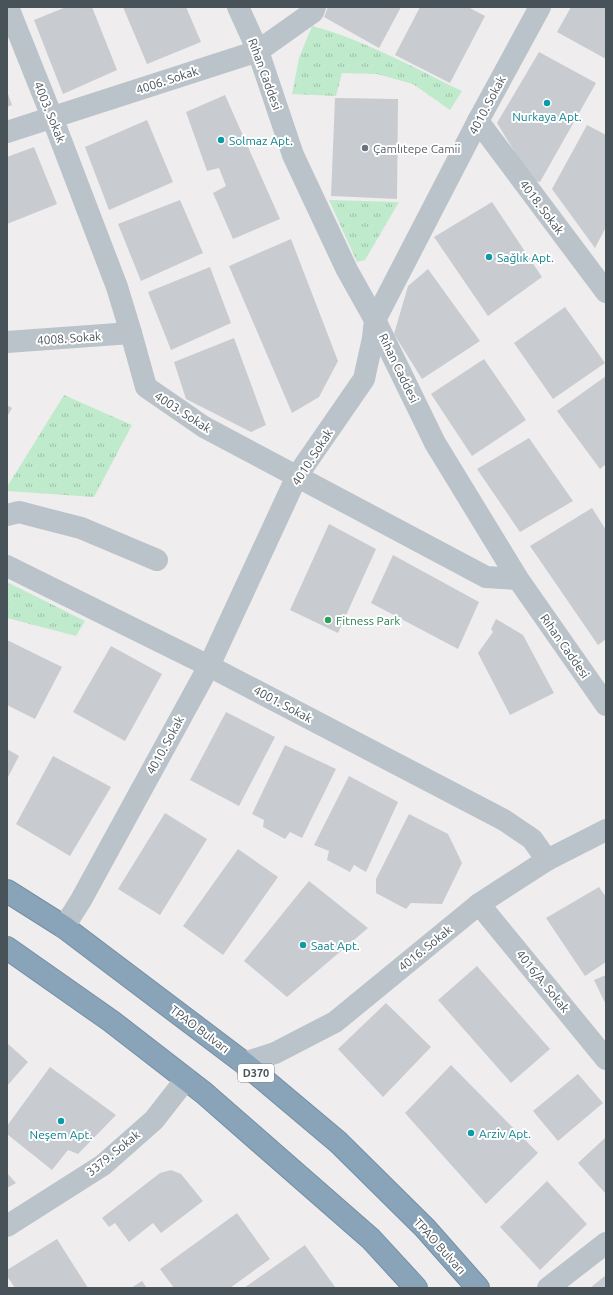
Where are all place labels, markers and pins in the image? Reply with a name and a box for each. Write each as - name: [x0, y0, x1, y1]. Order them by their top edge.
- marker: Nurkaya Apt.: [542, 98, 552, 108]
- place label: Nurkaya Apt.: [512, 110, 582, 123]
- place label: Solmaz Apt.: [229, 134, 293, 147]
- marker: Solmaz Apt.: [216, 135, 226, 145]
- place label: Çamlıtepe Camii: [373, 142, 460, 155]
- marker: Çamlıtepe Camii: [360, 143, 370, 153]
- place label: Sağlık Apt.: [497, 251, 554, 264]
- marker: Sağlık Apt.: [484, 252, 494, 262]
- place label: Fitness Park: [336, 614, 400, 627]
- marker: Fitness Park: [323, 615, 333, 625]
- place label: Saat Apt.: [311, 939, 360, 952]
- marker: Saat Apt.: [298, 940, 308, 950]
- marker: Neşem Apt.: [56, 1116, 66, 1126]
- place label: Arziv Apt.: [479, 1127, 531, 1140]
- place label: Neşem Apt.: [30, 1128, 92, 1141]
- marker: Arziv Apt.: [466, 1128, 476, 1138]

